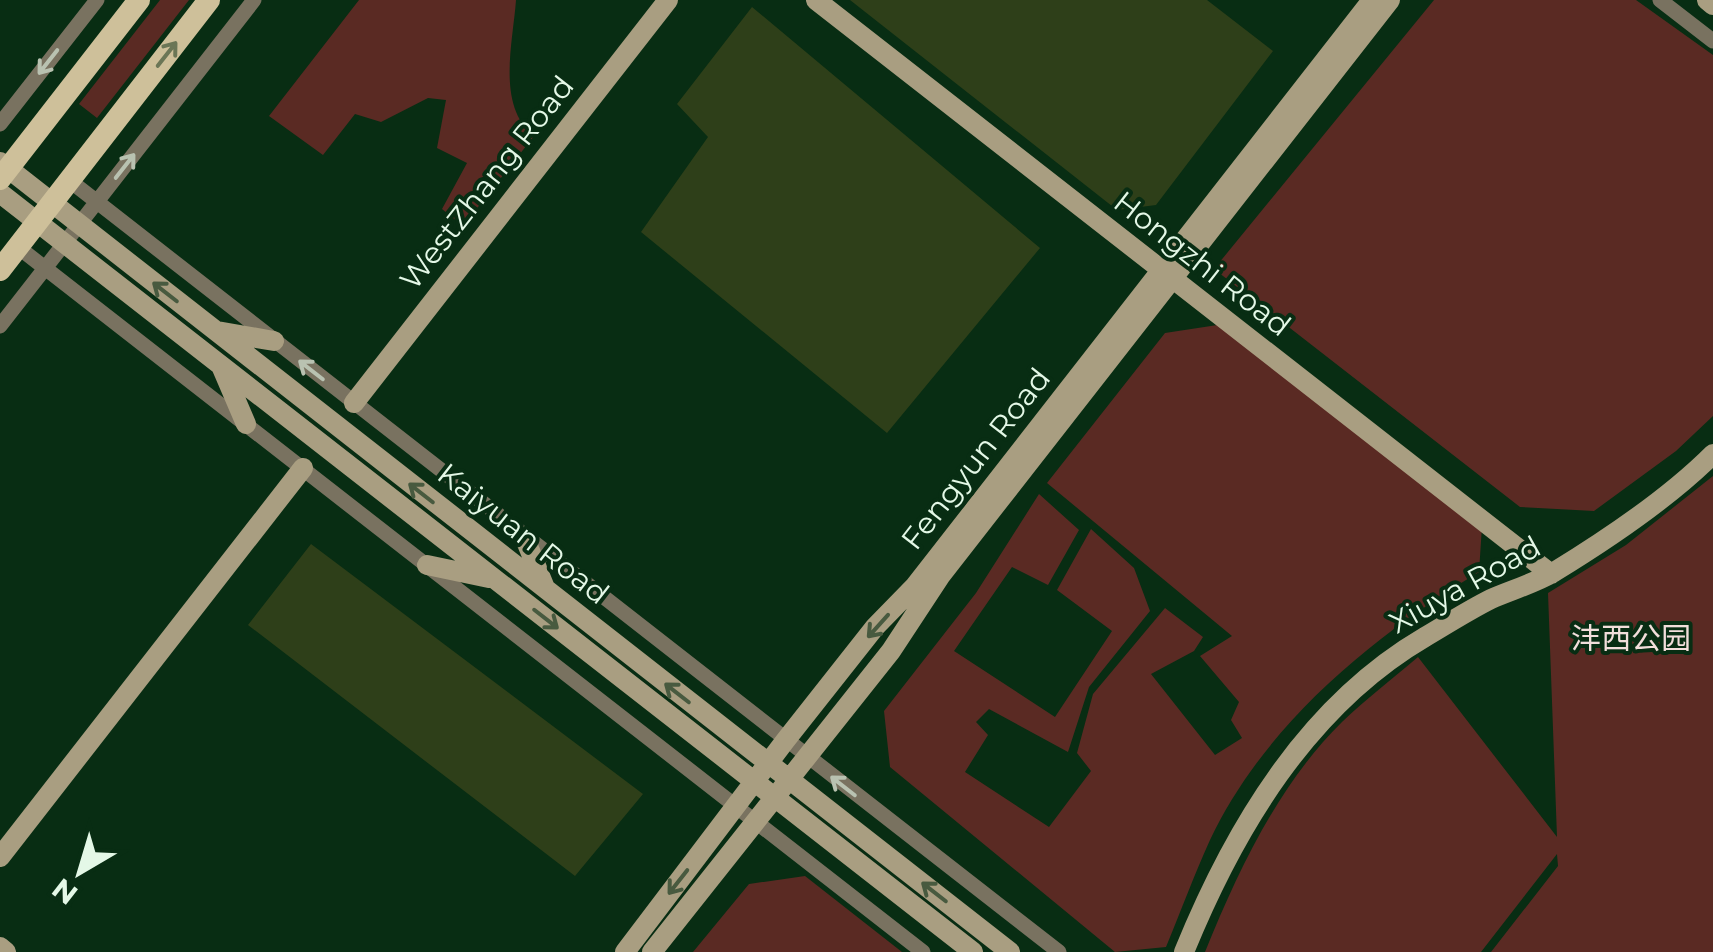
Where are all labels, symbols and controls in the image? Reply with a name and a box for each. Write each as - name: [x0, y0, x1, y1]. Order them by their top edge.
- one-way arrow: [156, 42, 178, 68]
- one-way arrow: [38, 48, 59, 75]
- street label: WestZhang Road: [392, 68, 582, 297]
- one-way arrow: [114, 153, 135, 180]
- street label: Hongzhi Road: [1107, 183, 1298, 344]
- one-way arrow: [152, 282, 179, 303]
- one-way arrow: [299, 359, 325, 381]
- street label: Fengyun Road: [893, 361, 1058, 557]
- street label: Kaiyuan Road: [430, 455, 616, 612]
- one-way arrow: [408, 482, 435, 503]
- street label: Xiuya Road: [1383, 528, 1547, 641]
- one-way arrow: [532, 608, 559, 629]
- one-way arrow: [866, 613, 889, 638]
- park label: 沣西公园: [1571, 620, 1691, 657]
- one-way arrow: [664, 682, 690, 704]
- one-way arrow: [830, 775, 857, 796]
- north arrow: [30, 822, 130, 922]
- one-way arrow: [667, 868, 689, 894]
- text: N: [45, 871, 84, 912]
- one-way arrow: [921, 881, 947, 903]

